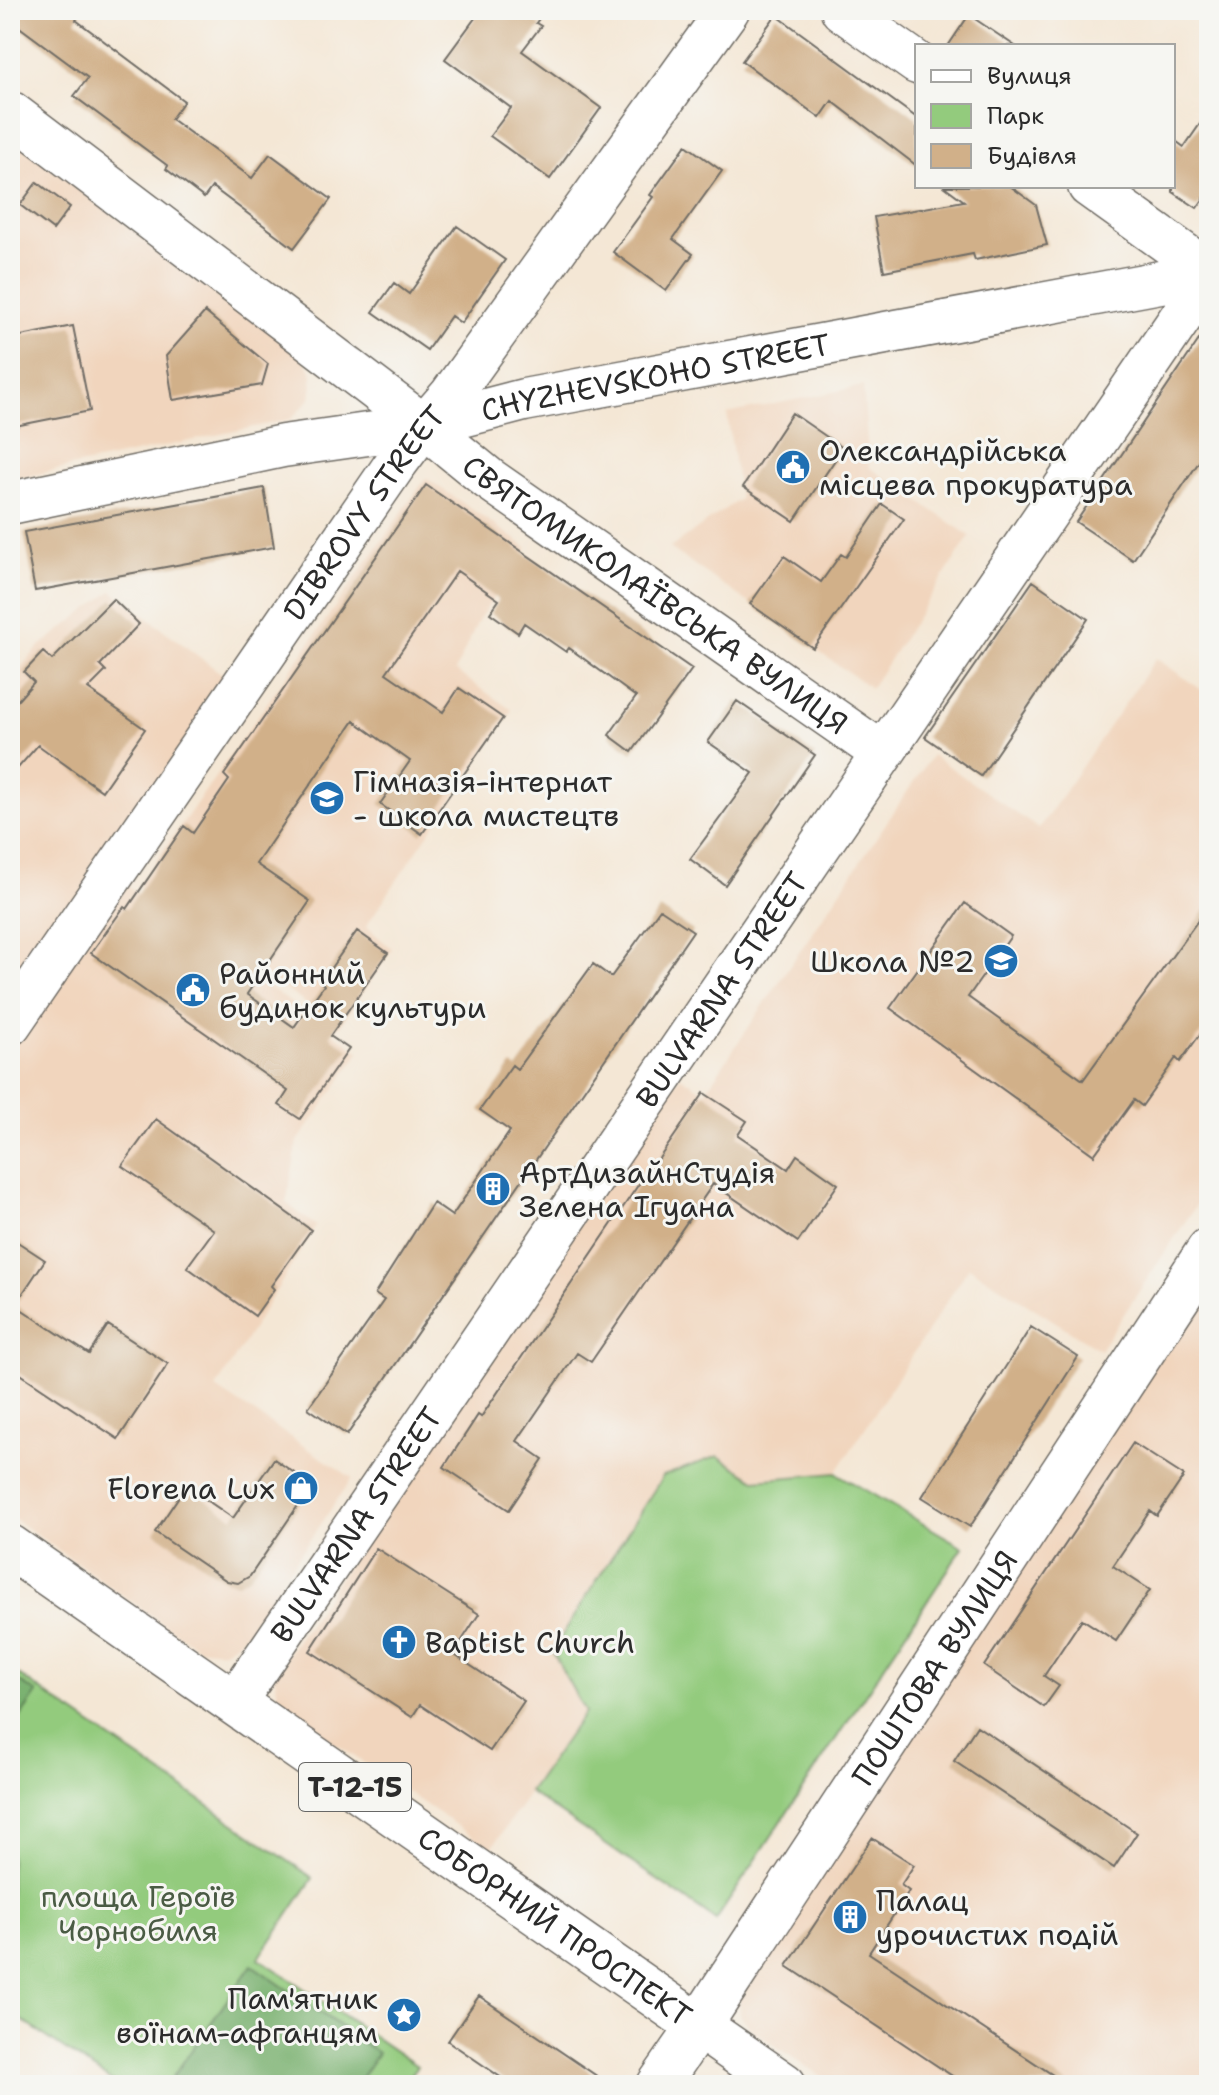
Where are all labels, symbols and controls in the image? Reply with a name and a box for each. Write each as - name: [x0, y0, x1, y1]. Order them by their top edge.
- legend: [915, 44, 1175, 188]
- text: Вулиця: [987, 60, 1072, 92]
- text: Парк: [987, 100, 1044, 132]
- text: Будівля: [987, 140, 1077, 172]
- street label: CHYZHEVSKOHO STREET: [476, 323, 833, 431]
- street label: DIBROVY STREET: [273, 396, 454, 628]
- place label: Олександрійська місцева прокуратура: [819, 430, 1133, 505]
- street label: СВЯТОМИКОЛАЇВСЬКА ВУЛИЦЯ: [454, 445, 856, 744]
- public building icon: Олександрійська місцева прокуратура: [774, 448, 812, 486]
- place label: Гімназія-інтернат - школа мистецтв: [353, 761, 619, 836]
- school or university icon: Гімназія-інтернат - школа мистецтв: [308, 779, 346, 817]
- street label: BULVARNA STREET: [626, 863, 817, 1116]
- place label: Школа №2: [810, 941, 975, 982]
- school or university icon: Школа №2: [982, 942, 1020, 980]
- place label: Районний будинок культури: [219, 953, 486, 1028]
- public building icon: Районний будинок культури: [174, 971, 212, 1009]
- place label: АртДизайнСтудія Зелена Ігуана: [519, 1152, 775, 1227]
- building icon: АртДизайнСтудія Зелена Ігуана: [474, 1170, 512, 1208]
- street label: BULVARNA STREET: [261, 1398, 451, 1651]
- place label: Florena Lux: [108, 1468, 275, 1509]
- shop icon: Florena Lux: [282, 1469, 320, 1507]
- street label: ПОШТОВА ВУЛИЦЯ: [842, 1542, 1027, 1794]
- place label: Baptist Church: [425, 1622, 635, 1663]
- church icon: Baptist Church: [380, 1623, 418, 1661]
- road number: Т-12-15: [299, 1763, 411, 1811]
- street label: СОБОРНИЙ ПРОСПЕКТ: [410, 1817, 700, 2036]
- park label: площа Героїв Чорнобиля: [41, 1876, 235, 1951]
- place label: Палац урочистих подій: [876, 1880, 1119, 1955]
- building icon: Палац урочистих подій: [831, 1898, 869, 1936]
- place label: Пам'ятник воїнам-афганцям: [116, 1978, 378, 2053]
- place icon: Пам'ятник воїнам-афганцям: [385, 1996, 423, 2034]

